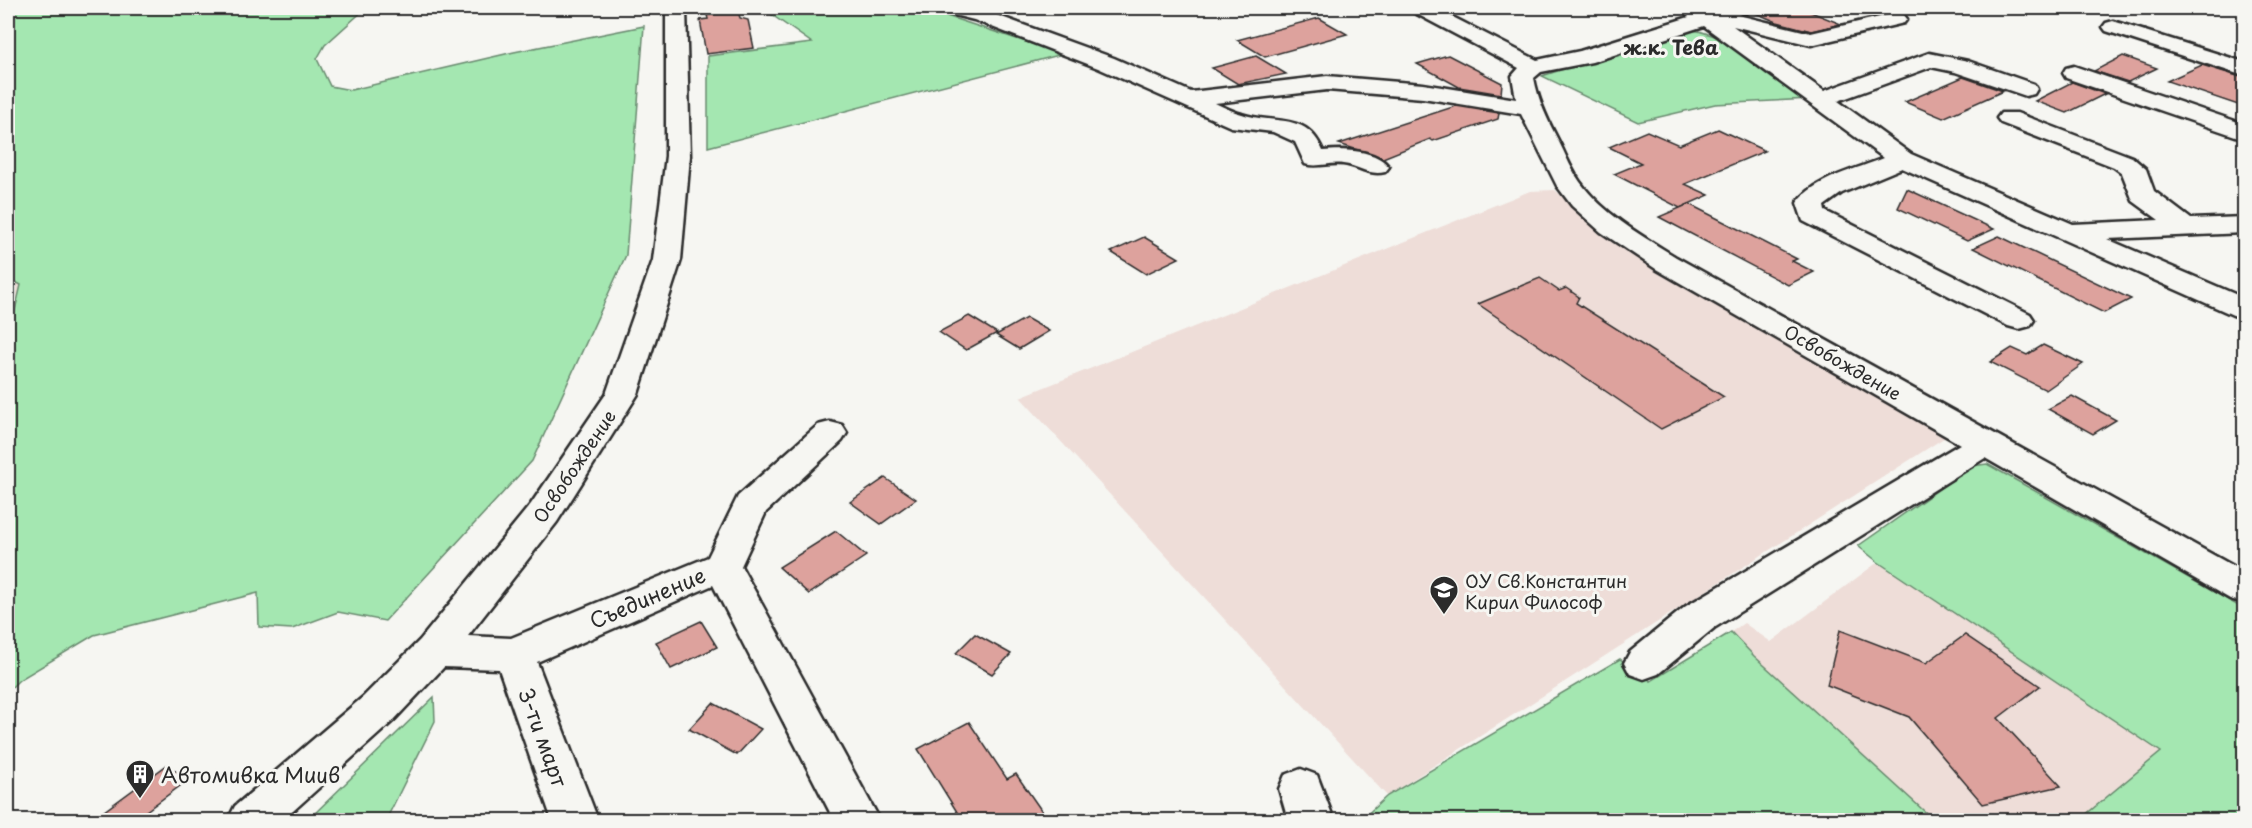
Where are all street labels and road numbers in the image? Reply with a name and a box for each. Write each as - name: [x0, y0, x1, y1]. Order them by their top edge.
- street label: Освобождение: [1779, 317, 1907, 407]
- street label: Освобождение: [526, 404, 622, 528]
- street label: Съединение: [584, 558, 710, 636]
- street label: 3-ти март: [511, 683, 577, 792]

